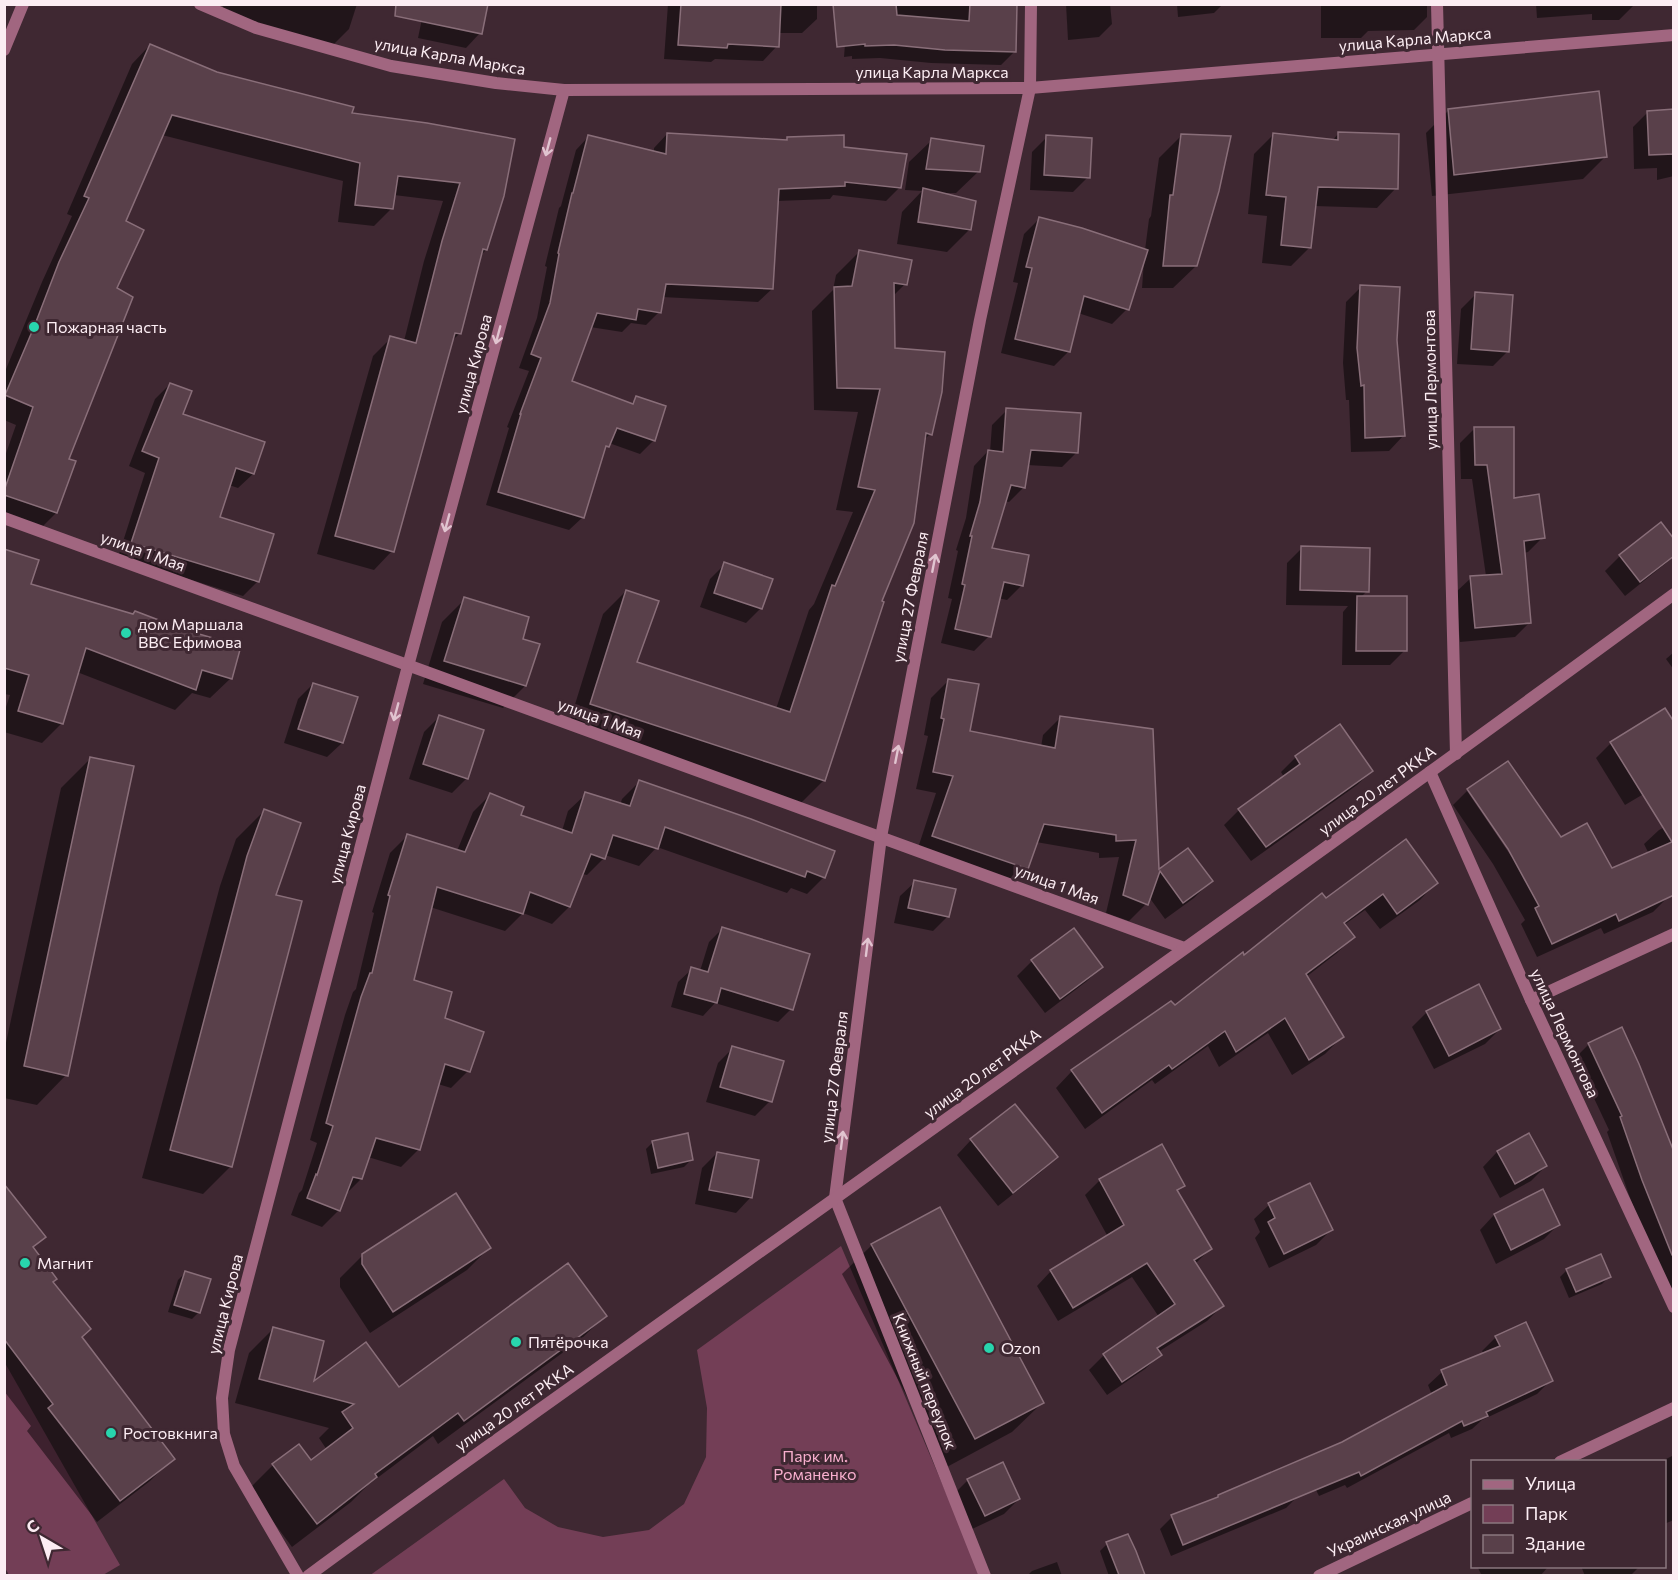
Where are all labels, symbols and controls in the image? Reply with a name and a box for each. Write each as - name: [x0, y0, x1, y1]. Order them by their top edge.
- street label: улица Карла Маркса: [1338, 22, 1492, 55]
- street label: улица Карла Маркса: [373, 33, 527, 78]
- street label: улица Карла Маркса: [855, 62, 1009, 81]
- one-way arrow: [542, 137, 554, 156]
- street label: улица Лермонтова: [1419, 310, 1440, 450]
- street label: улица Кирова: [450, 312, 495, 416]
- place label: Пожарная часть: [46, 317, 167, 336]
- marker: Пожарная часть: [27, 320, 41, 334]
- one-way arrow: [491, 325, 503, 344]
- one-way arrow: [440, 513, 452, 532]
- street label: улица 1 Мая: [98, 526, 188, 575]
- street label: улица 27 Февраля: [887, 530, 932, 664]
- one-way arrow: [929, 553, 940, 573]
- place label: дом Маршала ВВС Ефимова: [138, 614, 243, 651]
- marker: дом Маршала ВВС Ефимова: [119, 626, 133, 640]
- street label: улица 1 Мая: [555, 693, 645, 742]
- one-way arrow: [390, 702, 402, 721]
- street label: улица 20 лет РККА: [1314, 741, 1439, 838]
- one-way arrow: [892, 745, 903, 765]
- street label: улица Кирова: [324, 782, 369, 886]
- street label: улица 1 Мая: [1012, 859, 1102, 908]
- one-way arrow: [862, 937, 873, 957]
- street label: улица Лермонтова: [1527, 965, 1604, 1100]
- street label: улица 27 Февраля: [816, 1010, 851, 1144]
- street label: улица 20 лет РККА: [919, 1024, 1044, 1121]
- one-way arrow: [837, 1131, 848, 1151]
- street label: улица Кирова: [203, 1252, 246, 1356]
- place label: Магнит: [37, 1253, 94, 1272]
- marker: Магнит: [18, 1256, 32, 1270]
- street label: Книжный переулок: [890, 1310, 962, 1452]
- place label: Пятёрочка: [528, 1332, 608, 1351]
- marker: Пятёрочка: [509, 1335, 523, 1349]
- place label: Ozon: [1001, 1338, 1041, 1357]
- marker: Ozon: [982, 1341, 996, 1355]
- street label: улица 20 лет РККА: [451, 1359, 576, 1455]
- place label: Ростовкнига: [123, 1423, 218, 1442]
- marker: Ростовкнига: [104, 1426, 118, 1440]
- park label: Парк им. Романенко: [773, 1446, 857, 1483]
- legend: [1471, 1460, 1666, 1568]
- text: Улица: [1525, 1472, 1576, 1494]
- street label: Украинская улица: [1324, 1487, 1454, 1561]
- text: Парк: [1525, 1502, 1568, 1524]
- north arrow: [12, 1508, 72, 1568]
- text: С: [22, 1515, 43, 1537]
- text: Здание: [1525, 1532, 1585, 1554]

